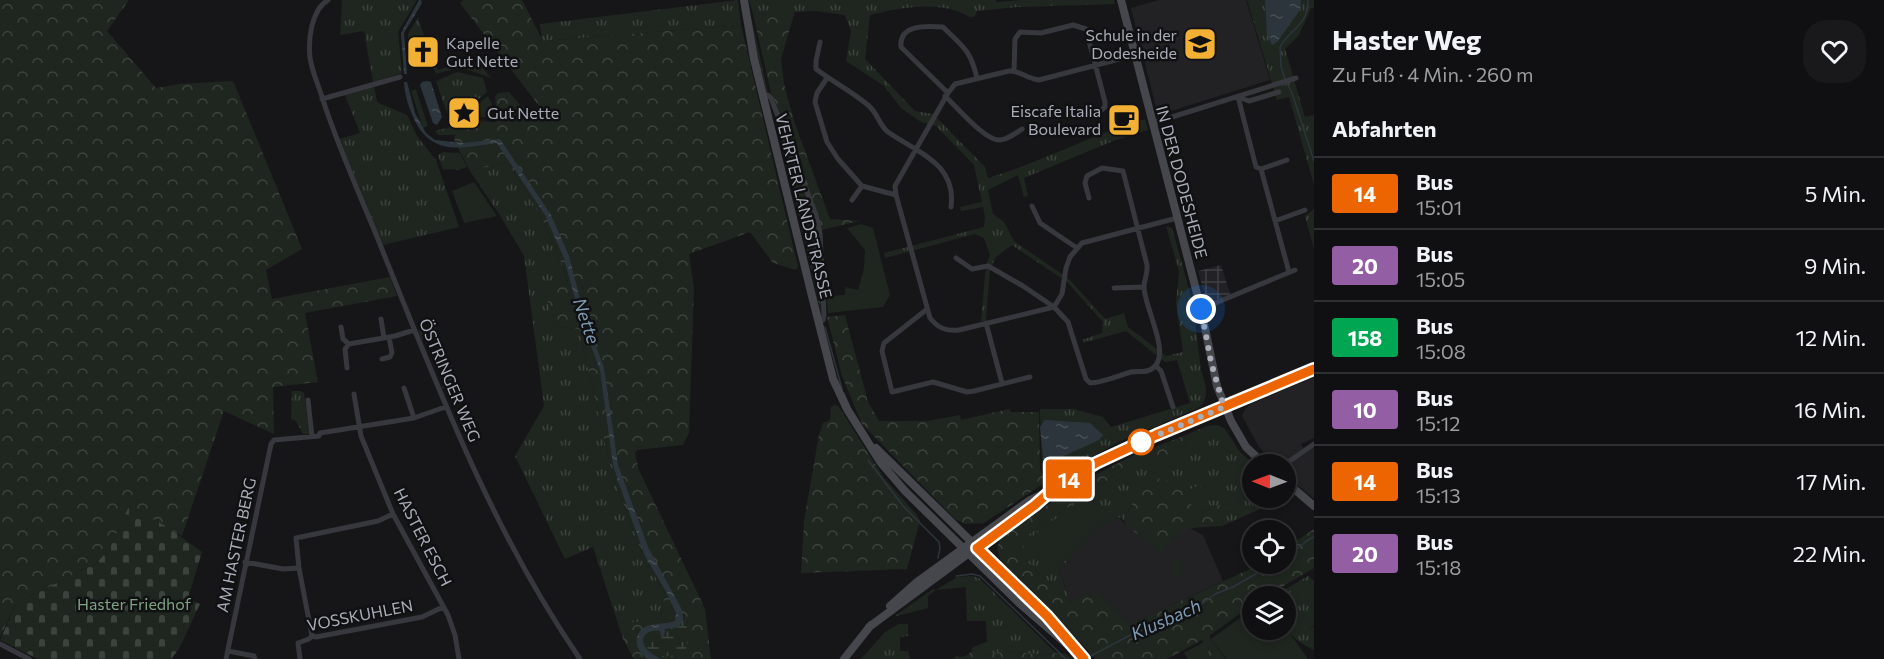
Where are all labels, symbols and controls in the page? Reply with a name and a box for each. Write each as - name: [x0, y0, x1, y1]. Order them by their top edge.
- button: heart: [1803, 20, 1866, 83]
- text: Haster Weg: [1332, 22, 1481, 56]
- place label: Schule in der Dodesheide: [1086, 25, 1178, 62]
- school or university icon: Schule in der Dodesheide: [1182, 26, 1218, 62]
- place label: Kapelle Gut Nette: [446, 33, 518, 70]
- church icon: Kapelle Gut Nette: [405, 34, 441, 70]
- text: Zu Fuß · 4 Min. · 260 m: [1332, 62, 1533, 86]
- place icon: Gut Nette: [446, 95, 482, 131]
- place label: Eiscafe Italia Boulevard: [1010, 101, 1101, 138]
- cafe icon: Eiscafe Italia Boulevard: [1106, 102, 1142, 138]
- place label: Gut Nette: [487, 103, 559, 122]
- street label: IN DER DODESHEIDE: [1153, 103, 1212, 260]
- street label: VEHRTER LANDSTRASSE: [772, 111, 837, 300]
- text: Abfahrten: [1332, 115, 1436, 142]
- text: Bus: [1416, 168, 1453, 195]
- text: 5 Min.: [1805, 180, 1866, 207]
- text: 14: [1354, 181, 1376, 206]
- text: 15:01: [1416, 195, 1462, 219]
- text: Bus: [1416, 240, 1453, 267]
- text: 9 Min.: [1804, 252, 1866, 279]
- text: 20: [1352, 253, 1378, 278]
- text: 15:05: [1416, 267, 1465, 291]
- your location: [1186, 294, 1216, 324]
- water label: Nette: [569, 295, 605, 347]
- text: Bus: [1416, 312, 1453, 339]
- street label: ÖSTRINGER WEG: [416, 315, 485, 444]
- text: 12 Min.: [1796, 324, 1866, 351]
- text: 158: [1348, 325, 1382, 350]
- text: 15:08: [1416, 339, 1466, 363]
- text: Bus: [1416, 384, 1453, 411]
- text: 16 Min.: [1795, 396, 1866, 423]
- text: 10: [1353, 397, 1377, 422]
- text: 15:12: [1416, 411, 1460, 435]
- unlabelled marker: [1128, 429, 1154, 455]
- north arrow: [1242, 454, 1296, 508]
- map controls: [1242, 454, 1296, 640]
- text: Bus: [1416, 456, 1453, 483]
- line badge: 14: [1042, 460, 1096, 498]
- text: 14: [1058, 467, 1080, 492]
- text: 17 Min.: [1796, 468, 1866, 495]
- text: 14: [1354, 469, 1376, 494]
- street label: AM HASTER BERG: [212, 476, 259, 614]
- text: 15:13: [1416, 483, 1461, 507]
- street label: HASTER ESCH: [391, 485, 456, 589]
- button: locate: [1242, 520, 1296, 574]
- text: Bus: [1416, 528, 1453, 555]
- text: 22 Min.: [1793, 540, 1866, 567]
- text: 20: [1352, 541, 1378, 566]
- text: 15:18: [1416, 555, 1461, 579]
- button: layers: [1242, 586, 1296, 640]
- park label: Haster Friedhof: [77, 594, 192, 613]
- water label: Klusbach: [1127, 594, 1204, 644]
- street label: VOSSKUHLEN: [305, 595, 415, 634]

